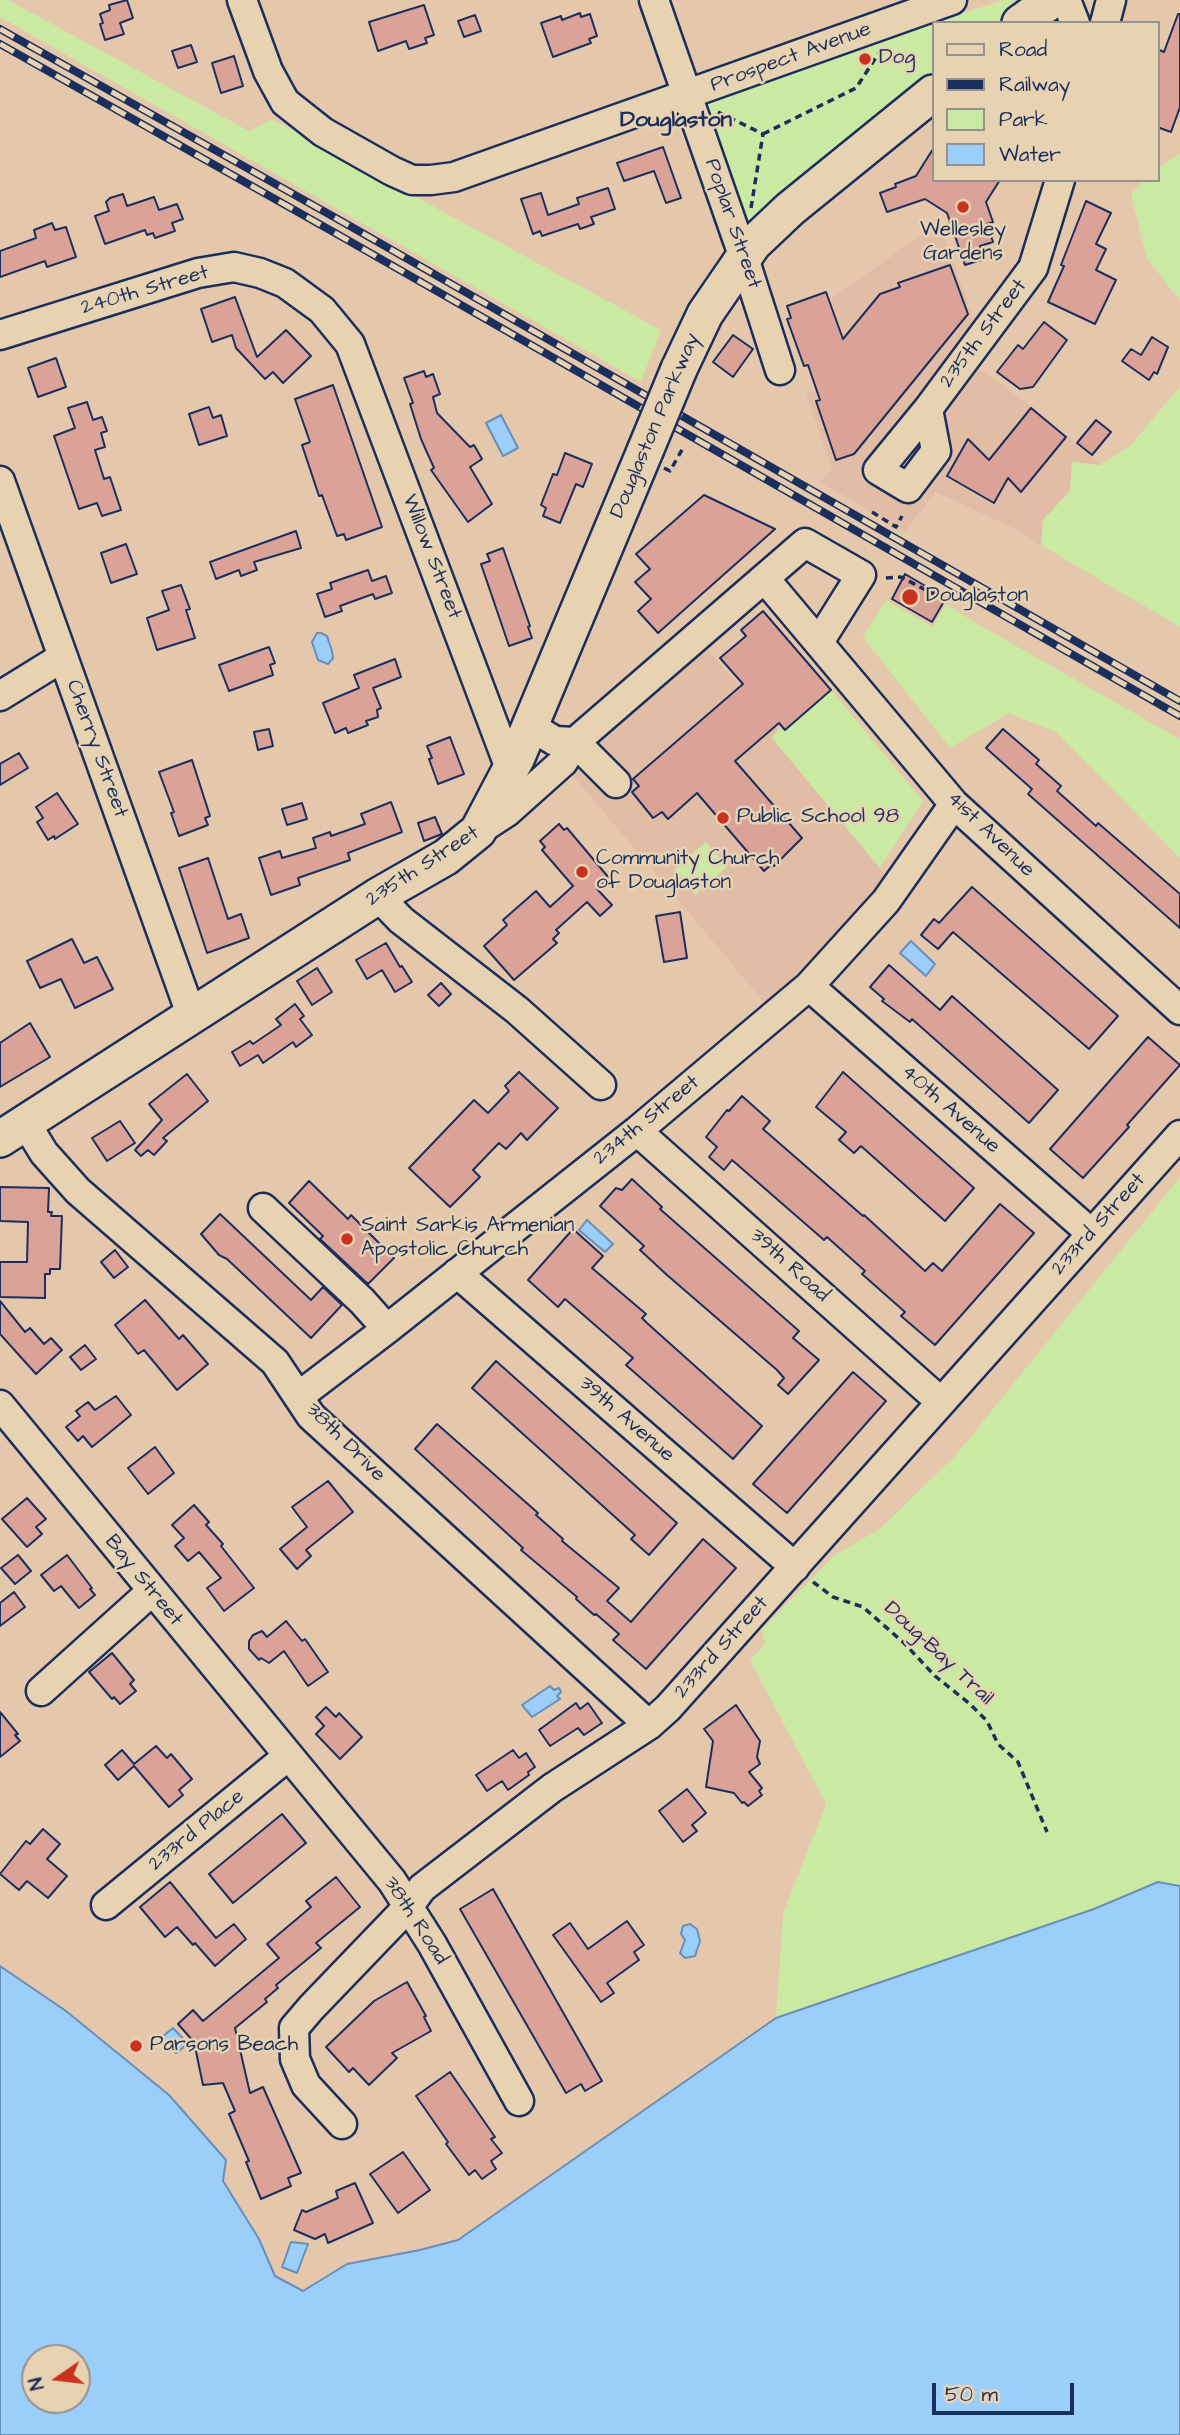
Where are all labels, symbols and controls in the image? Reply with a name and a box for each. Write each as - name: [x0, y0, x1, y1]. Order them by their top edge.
- street label: Prospect Avenue: [707, 17, 875, 99]
- legend: [932, 21, 1159, 182]
- text: Road: [999, 35, 1047, 64]
- place label: Dog: [879, 46, 915, 72]
- marker: Dog: [857, 51, 873, 67]
- text: Railway: [999, 70, 1070, 99]
- text: Park: [999, 105, 1048, 134]
- district label: Douglaston: [620, 107, 732, 135]
- text: Water: [999, 140, 1061, 169]
- street label: Poplar Street: [698, 156, 766, 292]
- marker: Wellesley Gardens: [955, 199, 971, 215]
- place label: Wellesley Gardens: [920, 218, 1006, 268]
- street label: 240th Street: [78, 261, 212, 321]
- street label: 235th Street: [935, 275, 1033, 393]
- street label: Douglaston Parkway: [606, 330, 706, 522]
- street label: Willow Street: [396, 491, 466, 623]
- place label: Douglaston: [926, 584, 1028, 610]
- marker: Douglaston: [900, 587, 920, 607]
- street label: Cherry Street: [59, 677, 133, 821]
- street label: 41st Avenue: [941, 787, 1039, 883]
- place label: Public School 98: [737, 805, 899, 831]
- marker: Public School 98: [715, 810, 731, 826]
- street label: 235th Street: [362, 821, 484, 913]
- place label: Community Church of Douglaston: [596, 847, 779, 897]
- marker: Community Church of Douglaston: [574, 864, 590, 880]
- street label: 40th Avenue: [895, 1060, 1005, 1160]
- street label: 234th Street: [589, 1071, 705, 1171]
- street label: 233rd Street: [1046, 1169, 1152, 1281]
- place label: Saint Sarkis Armenian Apostolic Church: [361, 1214, 574, 1264]
- street label: 39th Road: [744, 1224, 834, 1308]
- marker: Saint Sarkis Armenian Apostolic Church: [339, 1231, 355, 1247]
- street label: 39th Avenue: [573, 1372, 679, 1468]
- street label: 38th Drive: [300, 1398, 390, 1488]
- street label: Bay Street: [98, 1530, 188, 1632]
- street label: 233rd Street: [669, 1592, 775, 1704]
- street label: Doug-Bay Trail: [878, 1597, 998, 1711]
- street label: 233rd Place: [144, 1785, 250, 1877]
- street label: 38th Road: [377, 1872, 453, 1970]
- place label: Parsons Beach: [150, 2033, 298, 2059]
- marker: Parsons Beach: [128, 2038, 144, 2054]
- north arrow: [21, 2344, 91, 2414]
- scale bar: [935, 2368, 1077, 2412]
- text: N: [23, 2375, 52, 2393]
- text: 50 m: [945, 2380, 998, 2409]

